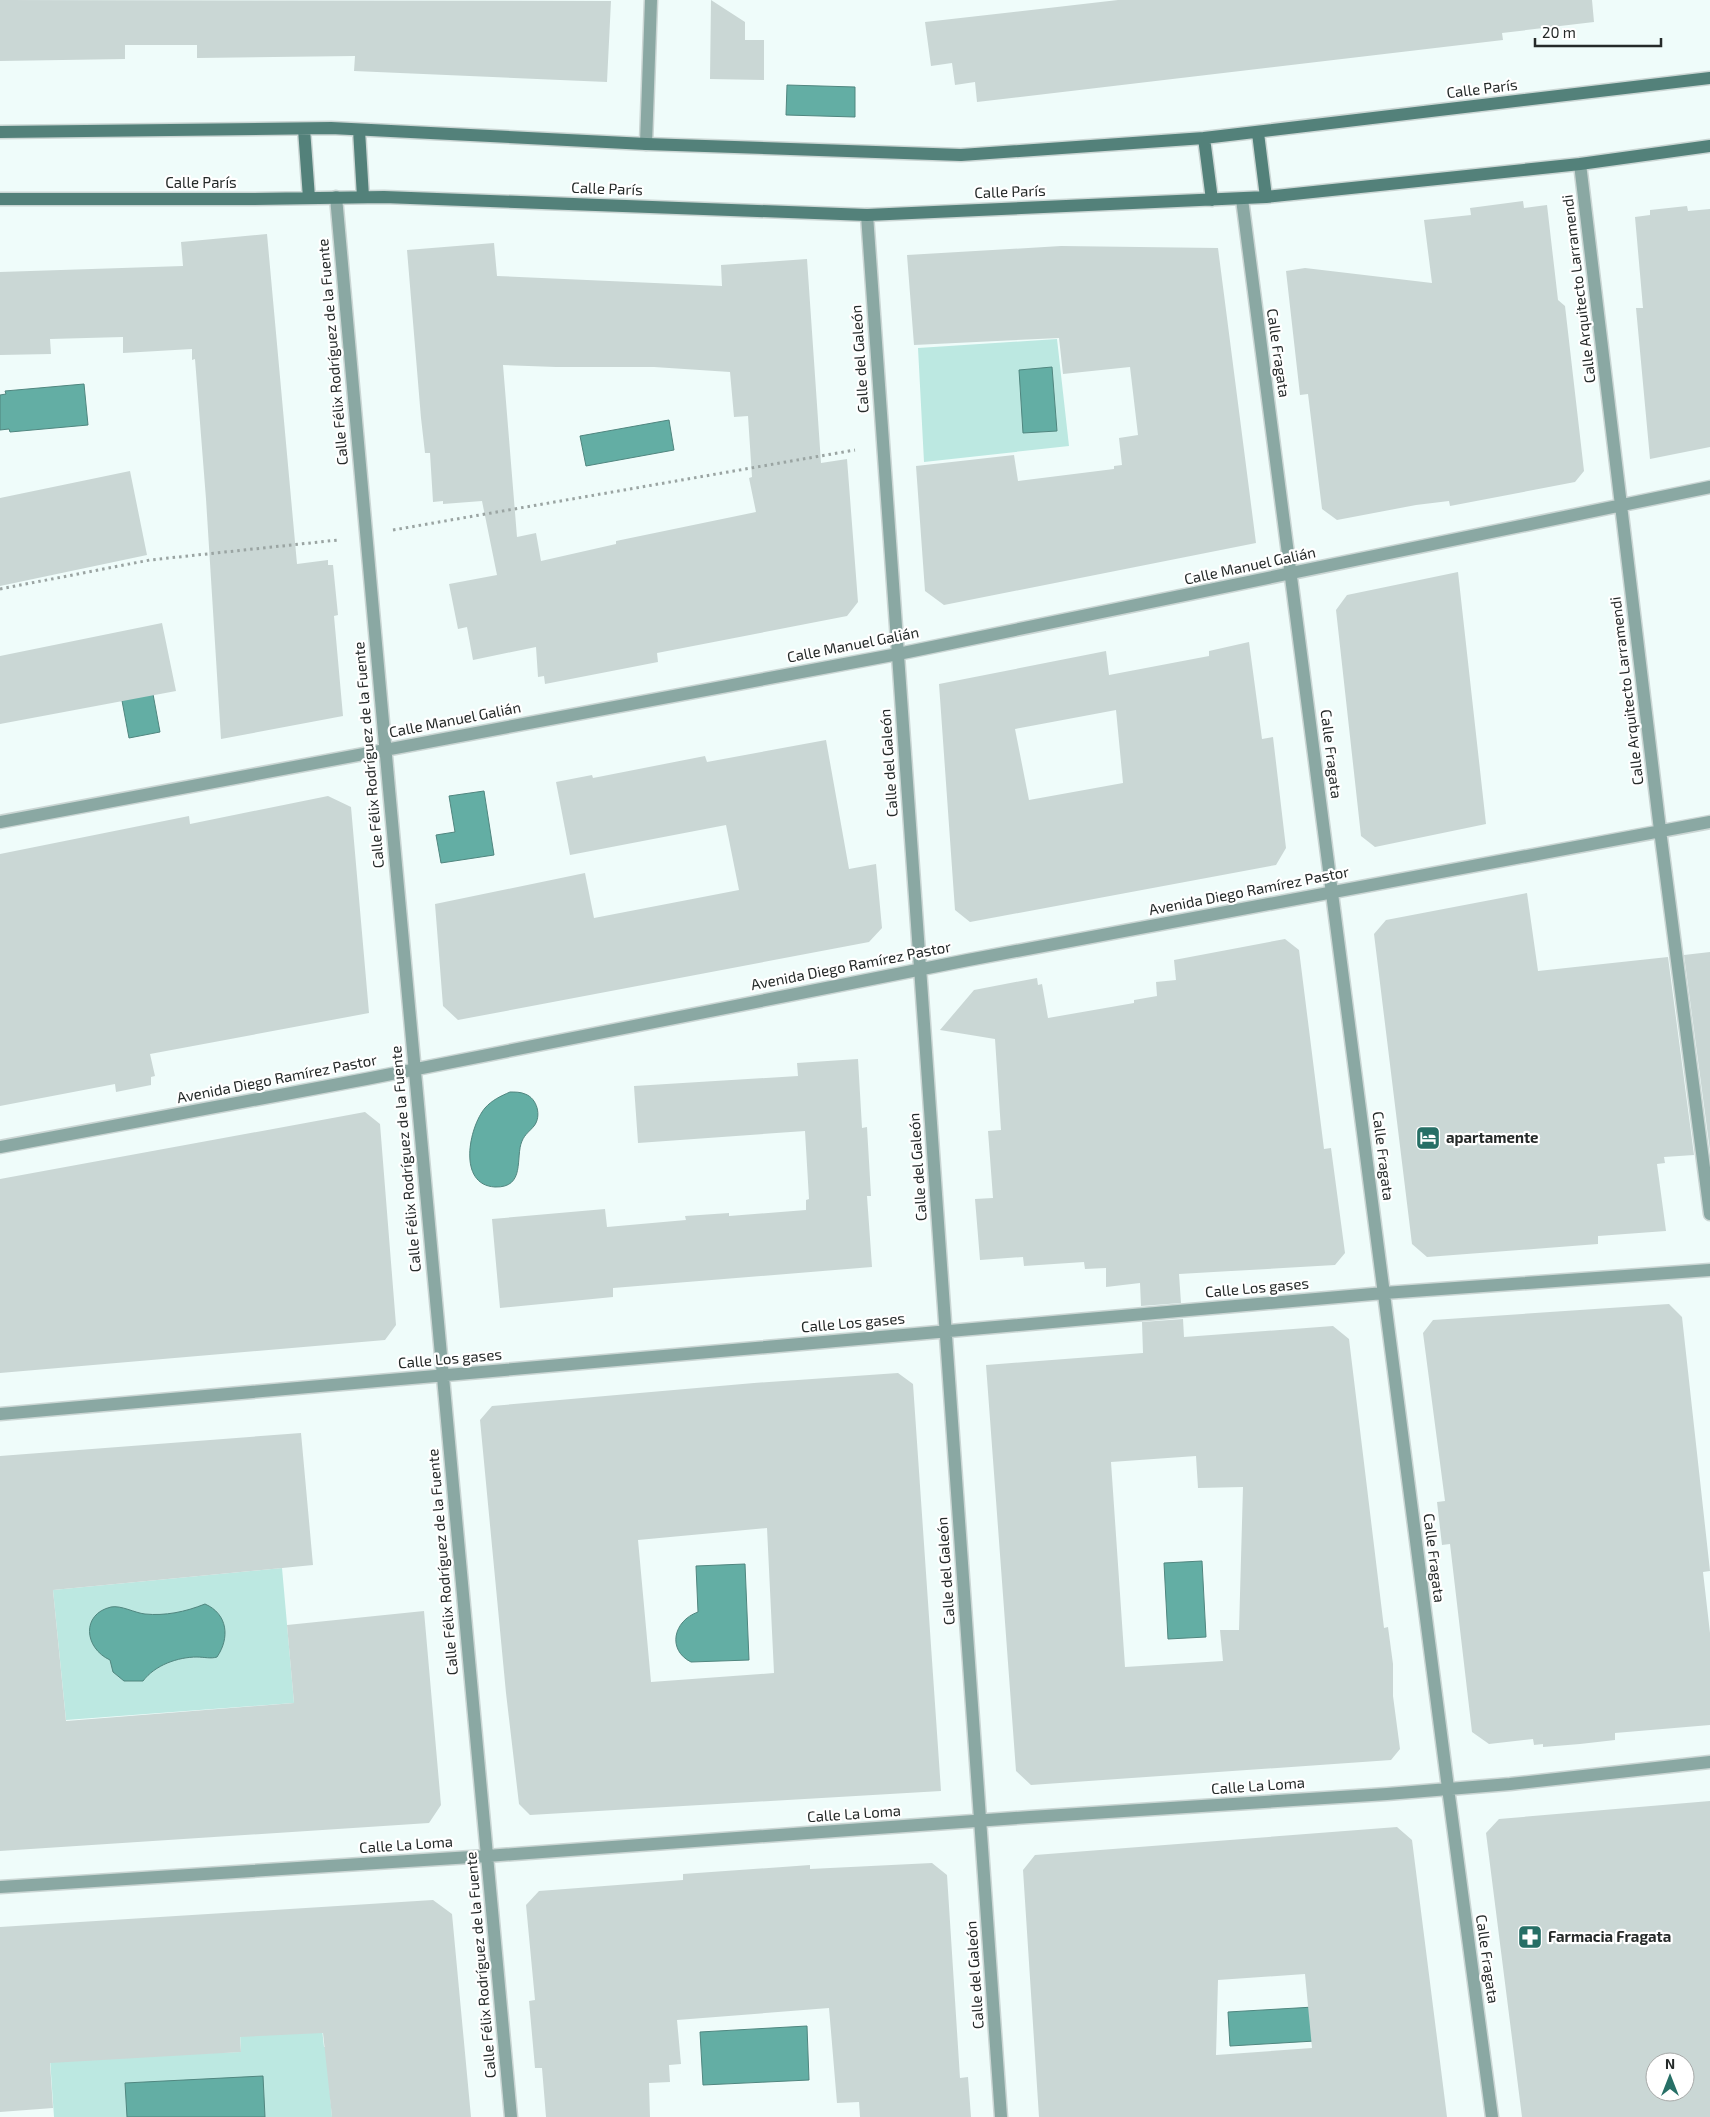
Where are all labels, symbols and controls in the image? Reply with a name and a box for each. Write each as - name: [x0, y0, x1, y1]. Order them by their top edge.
- scale bar: [1535, 15, 1661, 47]
- text: 20 m: [1542, 23, 1576, 41]
- street label: Calle París: [1445, 75, 1518, 101]
- street label: Calle París: [165, 173, 237, 191]
- street label: Calle París: [571, 178, 643, 198]
- street label: Calle París: [974, 181, 1046, 201]
- street label: Calle Arquitecto Larramendi: [1558, 194, 1599, 384]
- street label: Calle Félix Rodríguez de la Fuente: [313, 238, 351, 466]
- street label: Calle del Galeón: [846, 304, 872, 414]
- street label: Calle Fragata: [1264, 307, 1294, 399]
- street label: Calle Manuel Galián: [1182, 542, 1317, 588]
- street label: Calle Arquitecto Larramendi: [1606, 596, 1647, 786]
- street label: Calle Manuel Galián: [785, 622, 920, 666]
- street label: Calle Félix Rodríguez de la Fuente: [349, 641, 387, 869]
- street label: Calle Manuel Galián: [387, 697, 522, 741]
- street label: Calle del Galeón: [875, 708, 901, 818]
- street label: Calle Fragata: [1318, 708, 1346, 799]
- street label: Avenida Diego Ramírez Pastor: [1147, 862, 1350, 918]
- street label: Avenida Diego Ramírez Pastor: [749, 937, 952, 993]
- street label: Calle Félix Rodríguez de la Fuente: [386, 1045, 424, 1273]
- street label: Avenida Diego Ramírez Pastor: [175, 1050, 378, 1106]
- street label: Calle Fragata: [1370, 1110, 1398, 1201]
- street label: Calle del Galeón: [904, 1112, 930, 1222]
- hotel icon: apartamente: [1415, 1125, 1441, 1151]
- place label: apartamente: [1446, 1128, 1539, 1146]
- street label: Calle Los gases: [1204, 1274, 1310, 1301]
- street label: Calle Los gases: [800, 1309, 906, 1336]
- street label: Calle Los gases: [397, 1345, 503, 1372]
- street label: Calle Félix Rodríguez de la Fuente: [423, 1448, 461, 1676]
- street label: Calle Fragata: [1421, 1512, 1449, 1603]
- street label: Calle del Galeón: [932, 1516, 958, 1626]
- street label: Calle La Loma: [1210, 1773, 1305, 1797]
- street label: Calle La Loma: [806, 1801, 901, 1825]
- street label: Calle La Loma: [358, 1832, 453, 1856]
- street label: Calle Félix Rodríguez de la Fuente: [461, 1851, 499, 2079]
- street label: Calle Fragata: [1473, 1913, 1503, 2005]
- street label: Calle del Galeón: [961, 1920, 987, 2030]
- pharmacy icon: Farmacia Fragata: [1517, 1924, 1543, 1950]
- place label: Farmacia Fragata: [1548, 1927, 1671, 1945]
- north arrow: [1645, 2052, 1695, 2102]
- text: N: [1665, 2055, 1675, 2072]

